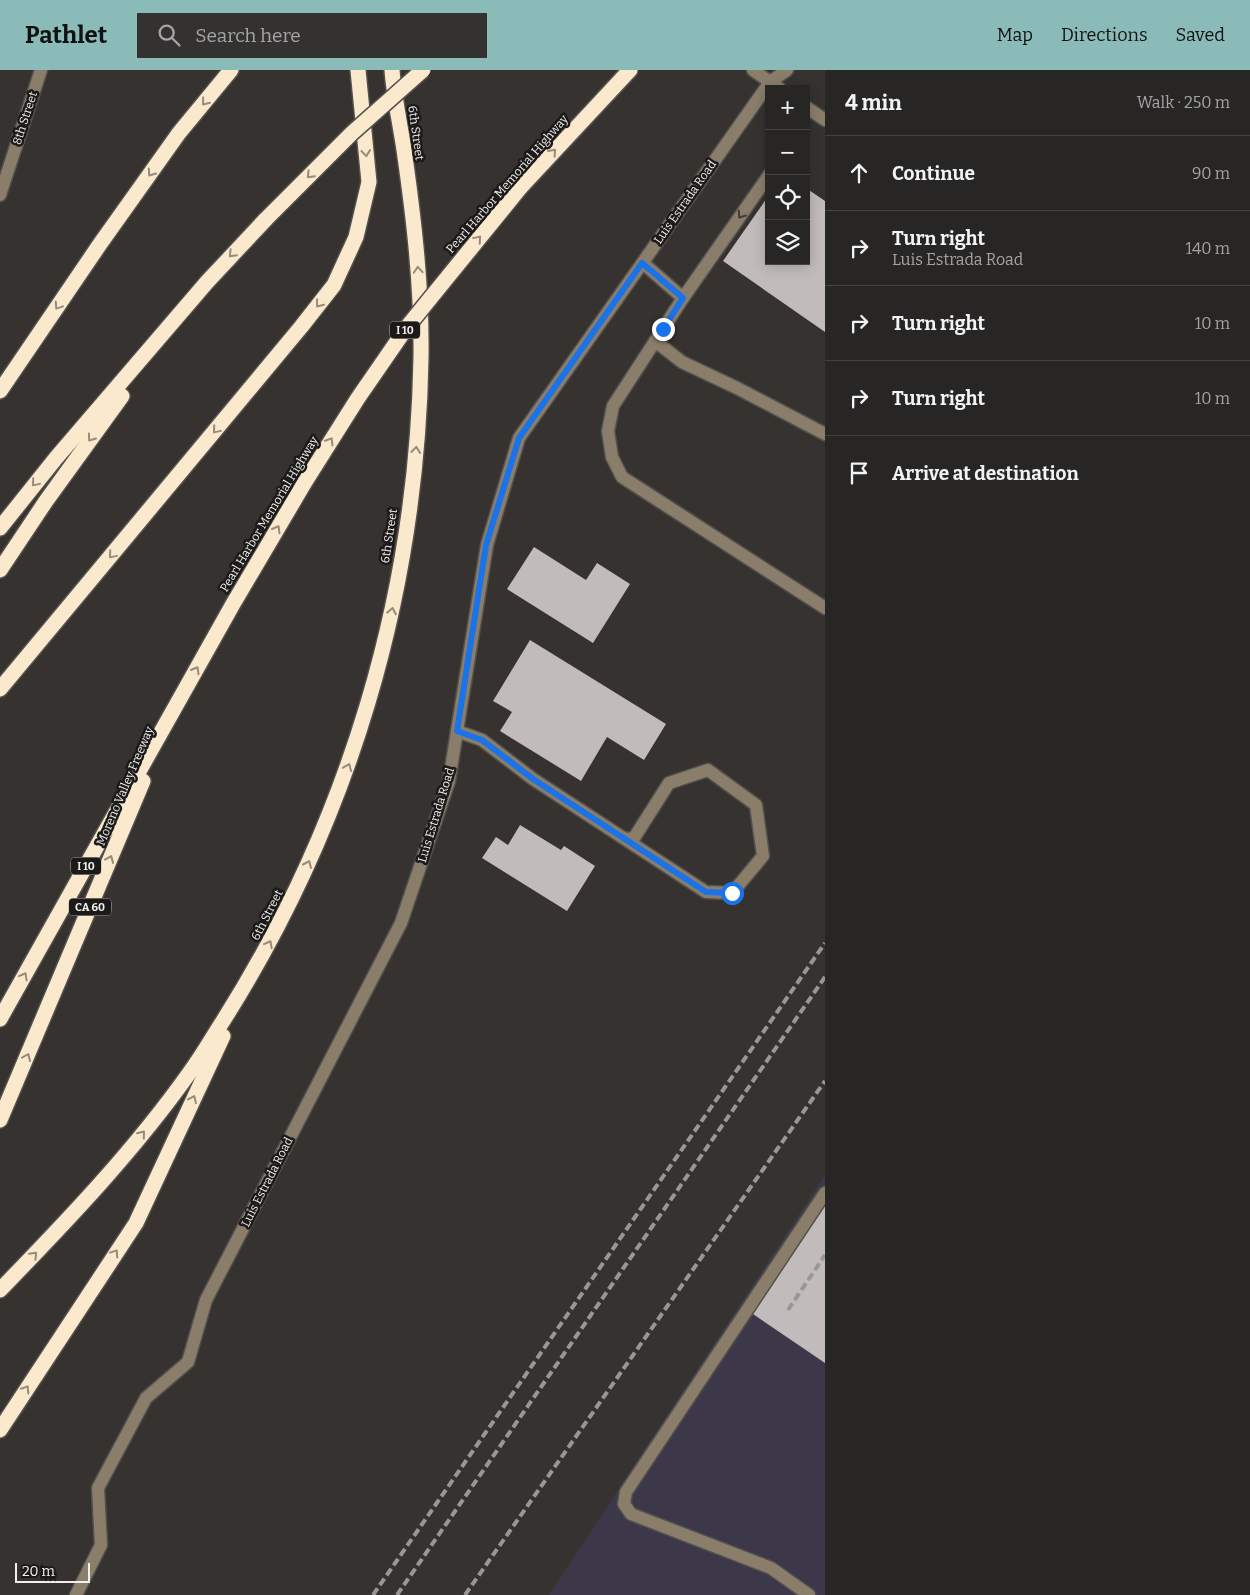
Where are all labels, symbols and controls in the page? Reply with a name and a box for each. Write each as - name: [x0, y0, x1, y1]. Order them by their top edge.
- search box: [137, 13, 487, 58]
- text: Pathlet: [25, 21, 107, 49]
- icon: search: [155, 21, 183, 49]
- text: Search here: [195, 24, 301, 47]
- text: Map: [997, 24, 1033, 46]
- text: Directions: [1061, 24, 1148, 46]
- text: Saved: [1176, 24, 1225, 46]
- map controls: [765, 85, 810, 265]
- button: +: [765, 85, 810, 130]
- street label: 8th Street: [10, 89, 40, 146]
- text: 4 min: [845, 90, 902, 116]
- text: Walk · 250 m: [1137, 93, 1230, 112]
- one-way arrow: [202, 96, 211, 105]
- street label: 6th Street: [405, 105, 427, 162]
- street label: Pearl Harbor Memorial Highway: [443, 111, 571, 256]
- button: −: [765, 130, 810, 175]
- one-way arrow: [547, 149, 556, 158]
- one-way arrow: [360, 150, 371, 158]
- street label: Luis Estrada Road: [651, 158, 719, 246]
- icon: ahead: [845, 159, 873, 187]
- text: Continue: [892, 162, 975, 185]
- text: 90 m: [1192, 164, 1230, 183]
- one-way arrow: [148, 167, 157, 177]
- one-way arrow: [307, 169, 316, 178]
- button: locate: [765, 175, 810, 220]
- one-way arrow: [738, 209, 747, 219]
- button: layers: [765, 220, 810, 265]
- text: Turn right: [892, 227, 985, 250]
- icon: right: [845, 234, 873, 262]
- one-way arrow: [472, 236, 481, 245]
- text: 140 m: [1185, 239, 1230, 258]
- one-way arrow: [229, 248, 238, 257]
- text: Luis Estrada Road: [892, 250, 1023, 269]
- one-way arrow: [412, 266, 423, 274]
- one-way arrow: [316, 298, 324, 307]
- one-way arrow: [55, 301, 64, 310]
- icon: right: [845, 309, 873, 337]
- text: Turn right: [892, 312, 985, 335]
- text: 10 m: [1195, 314, 1230, 333]
- route end: [652, 318, 675, 341]
- road number: I 10: [390, 322, 420, 338]
- icon: right: [845, 384, 873, 412]
- text: Turn right: [892, 387, 985, 410]
- text: 10 m: [1195, 389, 1230, 408]
- one-way arrow: [212, 424, 221, 433]
- one-way arrow: [88, 432, 97, 442]
- street label: Pearl Harbor Memorial Highway: [217, 433, 321, 594]
- one-way arrow: [324, 438, 334, 447]
- one-way arrow: [410, 446, 421, 454]
- icon: arrive: [845, 459, 873, 487]
- text: Arrive at destination: [892, 462, 1079, 485]
- one-way arrow: [33, 477, 41, 486]
- street label: 6th Street: [378, 507, 400, 564]
- one-way arrow: [271, 526, 281, 535]
- one-way arrow: [108, 549, 117, 558]
- one-way arrow: [386, 606, 396, 615]
- one-way arrow: [190, 666, 200, 675]
- street label: Moreno Valley Freeway: [94, 724, 157, 848]
- one-way arrow: [341, 763, 352, 772]
- street label: Luis Estrada Road: [415, 766, 457, 864]
- one-way arrow: [104, 855, 115, 864]
- road number: I 10: [71, 858, 101, 874]
- one-way arrow: [302, 860, 312, 869]
- route start: [721, 882, 744, 905]
- street label: 6th Street: [248, 887, 286, 943]
- road number: CA 60: [69, 899, 111, 916]
- one-way arrow: [263, 940, 273, 949]
- one-way arrow: [18, 973, 28, 982]
- one-way arrow: [21, 1053, 31, 1062]
- one-way arrow: [187, 1095, 197, 1104]
- one-way arrow: [136, 1131, 144, 1140]
- street label: Luis Estrada Road: [238, 1135, 296, 1229]
- one-way arrow: [109, 1250, 119, 1259]
- one-way arrow: [28, 1252, 37, 1261]
- one-way arrow: [20, 1386, 30, 1395]
- scale bar: [15, 1560, 90, 1583]
- text: 20 m: [22, 1563, 55, 1580]

